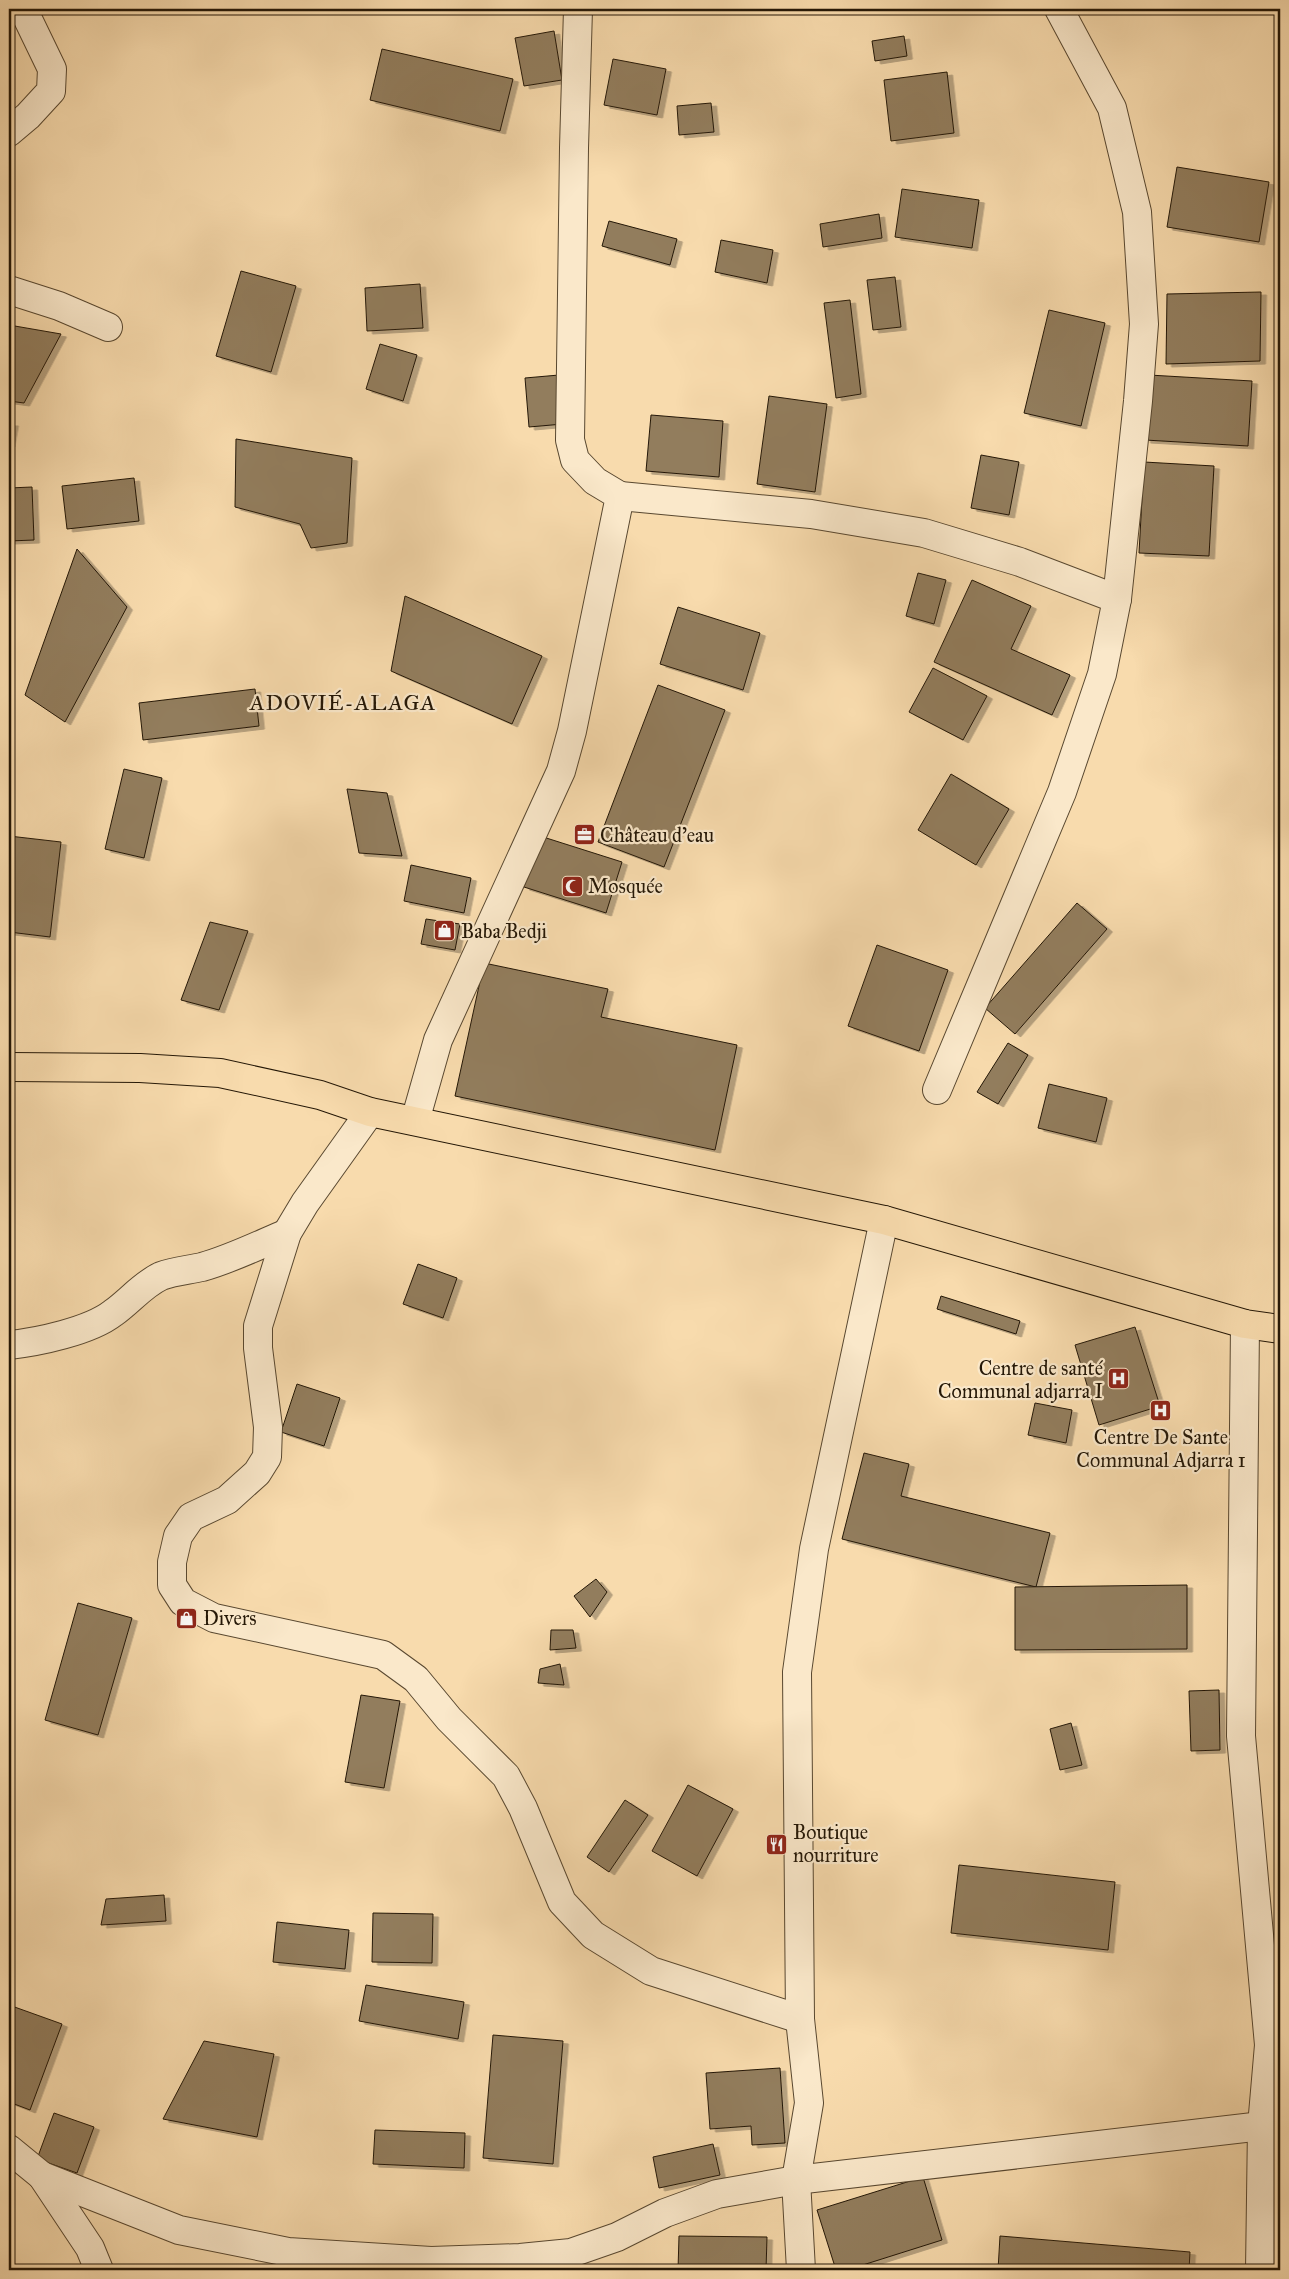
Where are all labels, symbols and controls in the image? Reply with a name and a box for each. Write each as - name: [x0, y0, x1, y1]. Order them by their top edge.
- district label: ADOVIÉ-ALAGA: [249, 689, 436, 716]
- office icon: Château d'eau: [572, 823, 596, 847]
- place label: Château d'eau: [600, 823, 715, 847]
- mosque icon: Mosquée: [560, 874, 584, 898]
- place label: Mosquée: [588, 874, 663, 899]
- shop icon: Baba Bedji: [433, 919, 457, 943]
- place label: Baba Bedji: [461, 919, 548, 943]
- place label: Centre de santé Communal adjarra I: [938, 1356, 1104, 1403]
- hospital icon: Centre de santé Communal adjarra I: [1107, 1367, 1131, 1391]
- hospital icon: Centre De Sante Communal Adjarra 1: [1149, 1399, 1173, 1423]
- place label: Centre De Sante Communal Adjarra 1: [1076, 1425, 1246, 1472]
- shop icon: Divers: [175, 1606, 199, 1630]
- place label: Divers: [203, 1606, 257, 1630]
- place label: Boutique nourriture: [793, 1820, 879, 1867]
- restaurant icon: Boutique nourriture: [765, 1832, 789, 1856]

